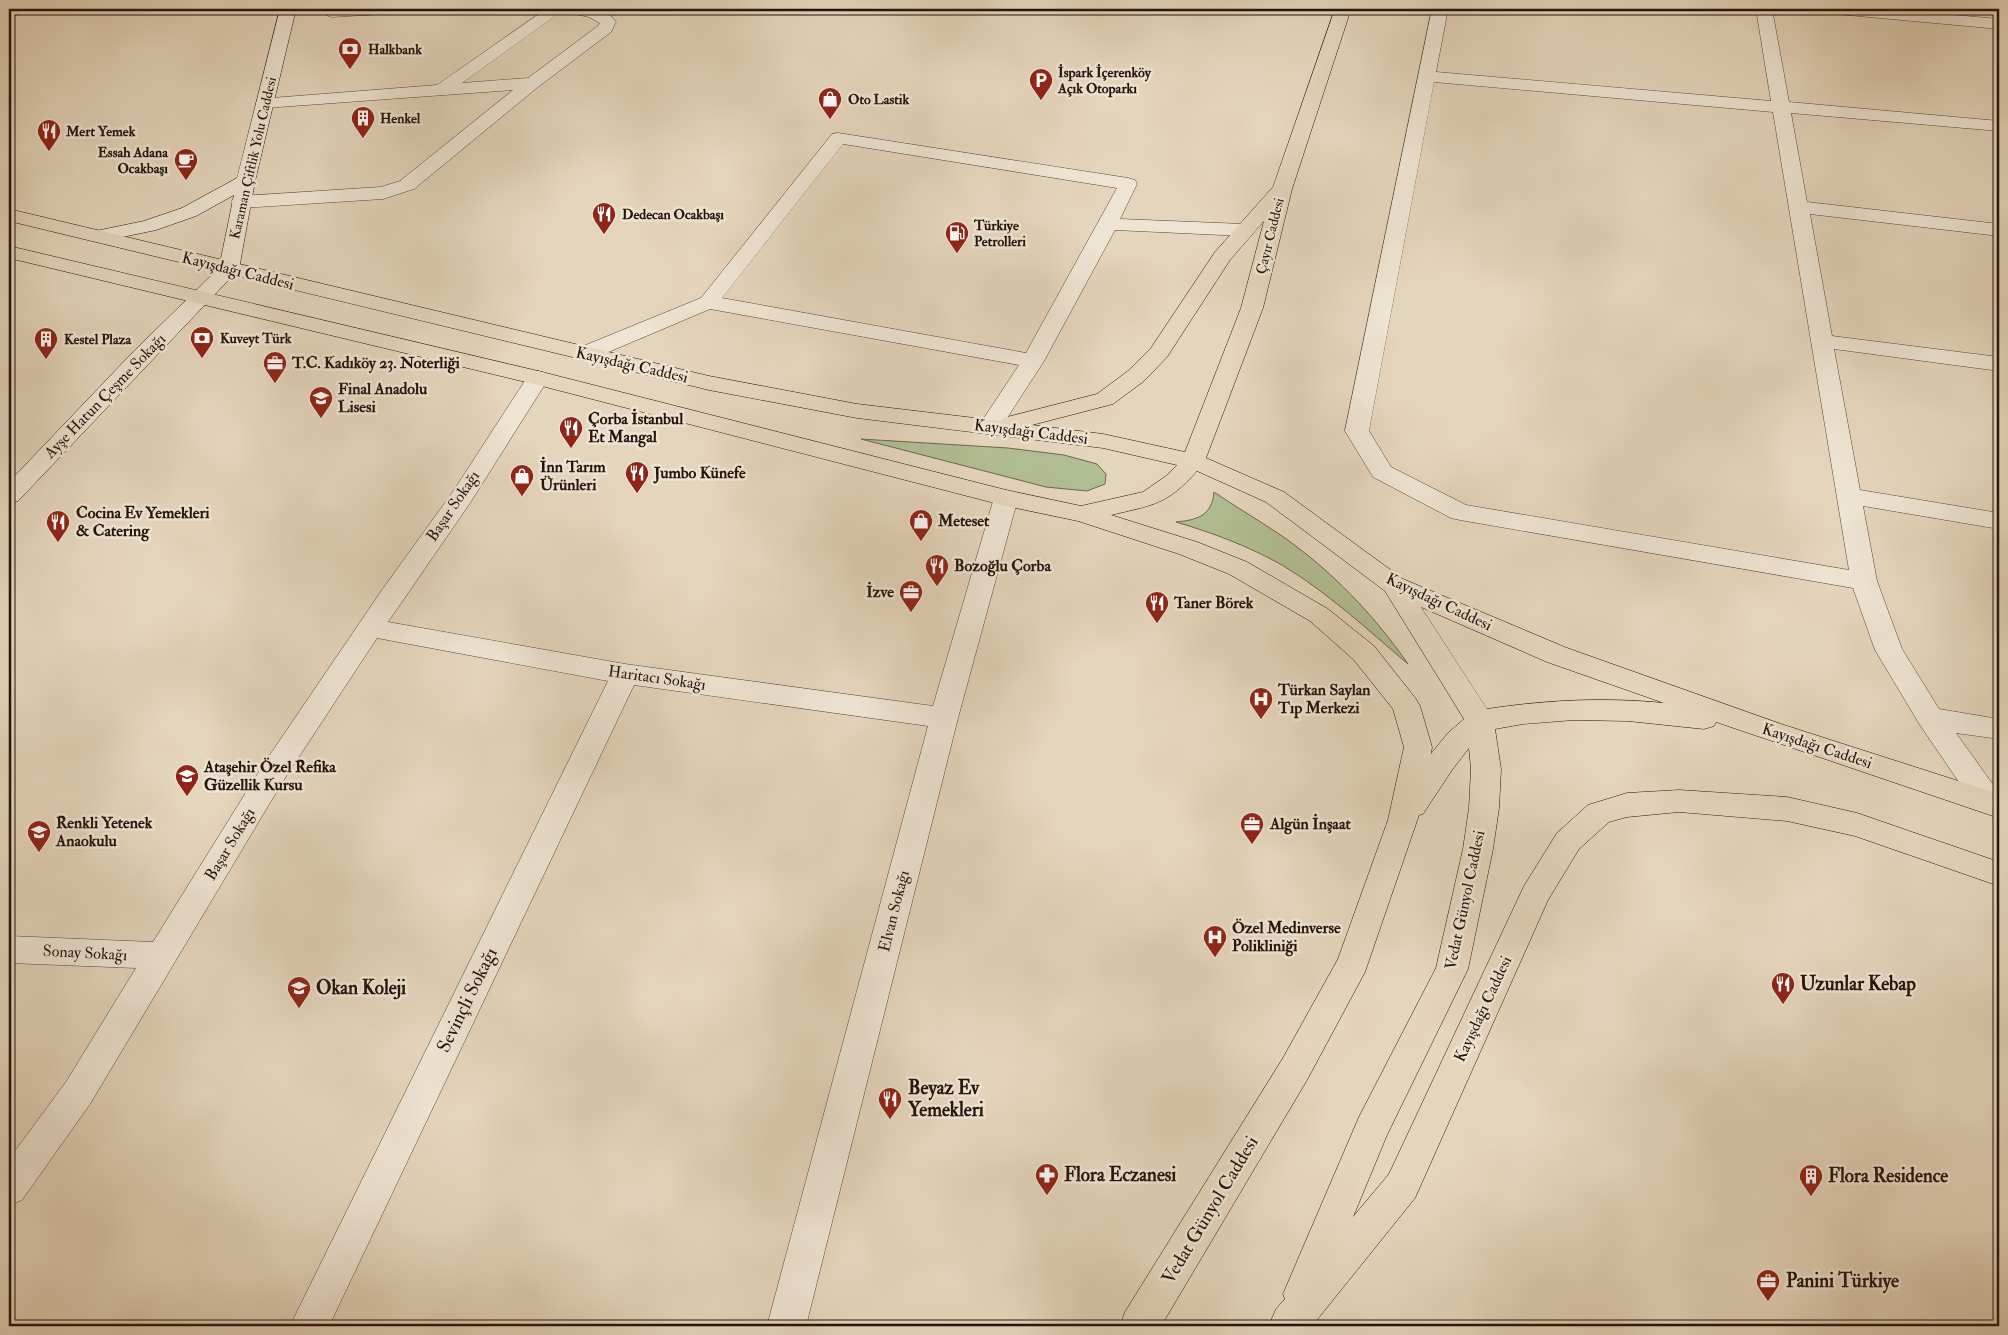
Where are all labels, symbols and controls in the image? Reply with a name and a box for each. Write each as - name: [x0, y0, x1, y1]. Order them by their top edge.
- bank icon: Halkbank: [337, 36, 363, 70]
- place label: Halkbank: [368, 41, 422, 58]
- place label: İspark İçerenköy Açık Otoparkı: [1057, 63, 1152, 98]
- parking icon: İspark İçerenköy Açık Otoparkı: [1028, 67, 1054, 101]
- street label: Karaman Çiftlik Yolu Caddesi: [226, 75, 280, 241]
- shop icon: Oto Lastik: [817, 86, 843, 120]
- place label: Oto Lastik: [848, 91, 910, 108]
- building icon: Henkel: [350, 105, 376, 139]
- place label: Henkel: [380, 110, 421, 127]
- restaurant icon: Mert Yemek: [36, 118, 62, 152]
- place label: Mert Yemek: [65, 123, 136, 140]
- place label: Essah Adana Ocakbaşı: [98, 144, 169, 177]
- cafe icon: Essah Adana Ocakbaşı: [173, 147, 199, 181]
- street label: Çayır Caddesi: [1252, 196, 1289, 276]
- restaurant icon: Dedecan Ocakbaşı: [591, 201, 617, 235]
- place label: Dedecan Ocakbaşı: [622, 206, 724, 223]
- place label: Türkiye Petrolleri: [973, 217, 1026, 250]
- fuel station icon: Türkiye Petrolleri: [944, 220, 970, 254]
- street label: Kayışdağı Caddesi: [180, 247, 296, 295]
- bank icon: Kuveyt Türk: [189, 325, 215, 359]
- building icon: Kestel Plaza: [33, 326, 59, 360]
- street label: Ayşe Hatun Çeşme Sokağı: [39, 329, 170, 463]
- place label: Kuveyt Türk: [220, 330, 292, 348]
- place label: Kestel Plaza: [64, 331, 132, 348]
- street label: Kayışdağı Caddesi: [574, 342, 690, 388]
- office icon: T.C. Kadıköy 23. Noterliği: [262, 350, 288, 384]
- place label: T.C. Kadıköy 23. Noterliği: [291, 353, 461, 374]
- place label: Final Anadolu Lisesi: [338, 379, 428, 417]
- school or university icon: Final Anadolu Lisesi: [308, 385, 334, 419]
- place label: Çorba İstanbul Et Mangal: [588, 408, 684, 448]
- restaurant icon: Çorba İstanbul Et Mangal: [558, 415, 584, 449]
- street label: Kayışdağı Caddesi: [973, 415, 1089, 449]
- place label: İnn Tarım Ürünleri: [540, 456, 606, 495]
- restaurant icon: Jumbo Künefe: [624, 460, 650, 494]
- shop icon: İnn Tarım Ürünleri: [509, 463, 535, 497]
- place label: Jumbo Künefe: [653, 463, 746, 484]
- street label: Başar Sokağı: [422, 467, 484, 545]
- place label: Cocina Ev Yemekleri & Catering: [76, 503, 210, 542]
- shop icon: Meteset: [908, 508, 934, 542]
- restaurant icon: Cocina Ev Yemekleri & Catering: [45, 509, 71, 543]
- place label: Meteset: [937, 511, 990, 531]
- restaurant icon: Bozoğlu Çorba: [924, 553, 950, 587]
- place label: Bozoğlu Çorba: [954, 556, 1051, 577]
- street label: Kayışdağı Caddesi: [1383, 569, 1495, 635]
- office icon: İzve: [898, 579, 924, 613]
- place label: İzve: [866, 581, 894, 602]
- restaurant icon: Taner Börek: [1144, 590, 1170, 624]
- place label: Taner Börek: [1173, 593, 1254, 613]
- street label: Haritacı Sokağı: [607, 661, 707, 695]
- place label: Türkan Saylan Tıp Merkezi: [1277, 680, 1371, 719]
- hospital icon: Türkan Saylan Tıp Merkezi: [1248, 686, 1274, 720]
- street label: Kayışdağı Caddesi: [1759, 719, 1875, 773]
- place label: Ataşehir Özel Refika Güzellik Kursu: [203, 757, 336, 795]
- school or university icon: Ataşehir Özel Refika Güzellik Kursu: [174, 763, 200, 797]
- street label: Başar Sokağı: [201, 804, 259, 884]
- office icon: Algün İnşaat: [1239, 811, 1265, 845]
- place label: Renkli Yetenek Anaokulu: [55, 813, 153, 851]
- place label: Algün İnşaat: [1269, 813, 1352, 835]
- school or university icon: Renkli Yetenek Anaokulu: [26, 819, 52, 853]
- street label: Vedat Günyol Caddesi: [1440, 829, 1490, 971]
- street label: Elvan Sokağı: [874, 868, 914, 954]
- place label: Özel Medinverse Polikliniği: [1232, 918, 1341, 957]
- hospital icon: Özel Medinverse Polikliniği: [1202, 924, 1228, 958]
- street label: Sonay Sokağı: [42, 941, 128, 965]
- street label: Sevinçli Sokağı: [431, 944, 503, 1056]
- street label: Kayışdağı Caddesi: [1450, 953, 1516, 1065]
- restaurant icon: Uzunlar Kebap: [1770, 971, 1796, 1005]
- place label: Uzunlar Kebap: [1800, 972, 1916, 997]
- school or university icon: Okan Koleji: [286, 975, 312, 1009]
- place label: Okan Koleji: [316, 976, 406, 1000]
- place label: Beyaz Ev Yemekleri: [907, 1076, 984, 1122]
- restaurant icon: Beyaz Ev Yemekleri: [877, 1086, 903, 1120]
- street label: Vedat Günyol Caddesi: [1156, 1132, 1264, 1288]
- pharmacy icon: Flora Eczanesi: [1034, 1162, 1060, 1196]
- place label: Flora Eczanesi: [1064, 1163, 1176, 1187]
- building icon: Flora Residence: [1798, 1163, 1824, 1197]
- place label: Flora Residence: [1828, 1164, 1948, 1188]
- office icon: Panini Türkiye: [1755, 1268, 1781, 1302]
- place label: Panini Türkiye: [1786, 1269, 1899, 1294]

